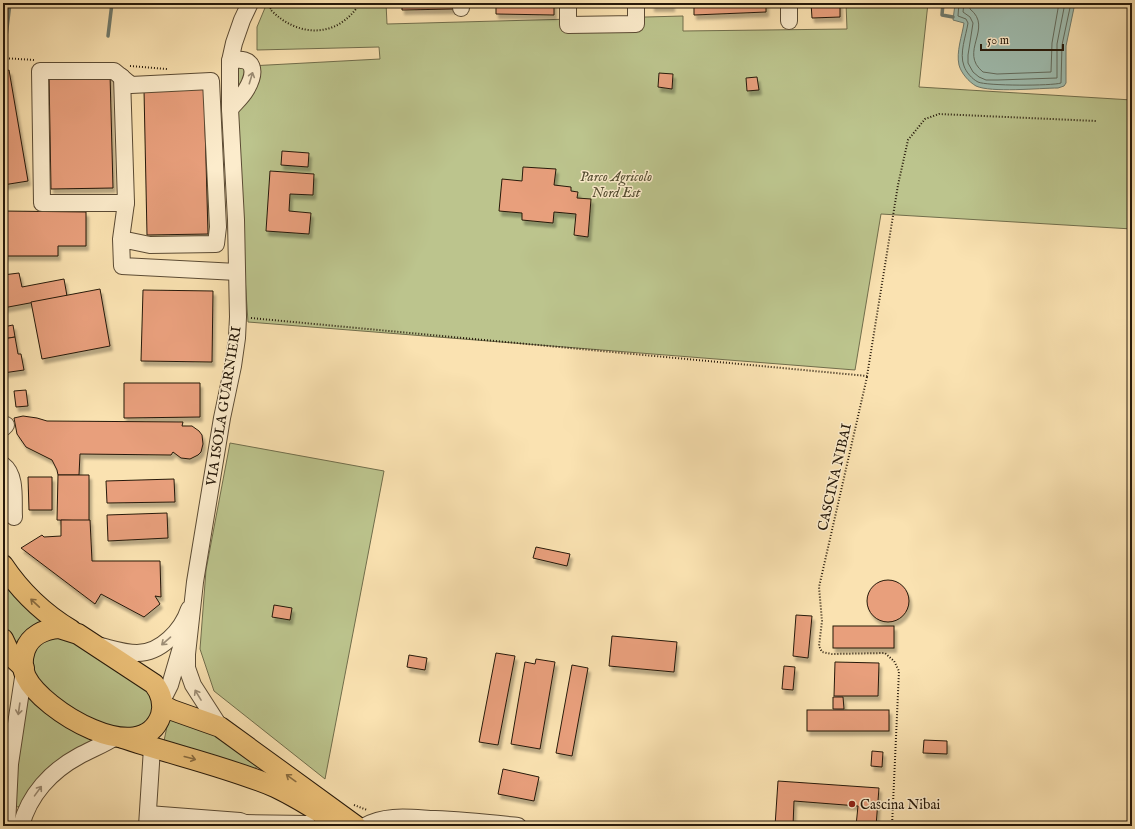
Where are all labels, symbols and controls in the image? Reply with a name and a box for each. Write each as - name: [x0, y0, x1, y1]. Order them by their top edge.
- scale bar: [981, 26, 1063, 52]
- text: 50 m: [987, 33, 1009, 48]
- one-way arrow: [248, 72, 255, 85]
- park label: Parco Agricolo Nord Est: [580, 168, 652, 202]
- street label: VIA ISOLA GUARNIERI: [202, 325, 246, 488]
- street label: CASCINA NIBAI: [814, 422, 856, 533]
- one-way arrow: [30, 599, 40, 608]
- one-way arrow: [161, 636, 171, 645]
- one-way arrow: [194, 689, 202, 701]
- one-way arrow: [15, 702, 23, 715]
- one-way arrow: [183, 755, 196, 763]
- one-way arrow: [285, 773, 296, 782]
- one-way arrow: [34, 786, 42, 797]
- place label: Cascina Nibai: [860, 796, 941, 814]
- marker: Cascina Nibai: [847, 799, 857, 809]

